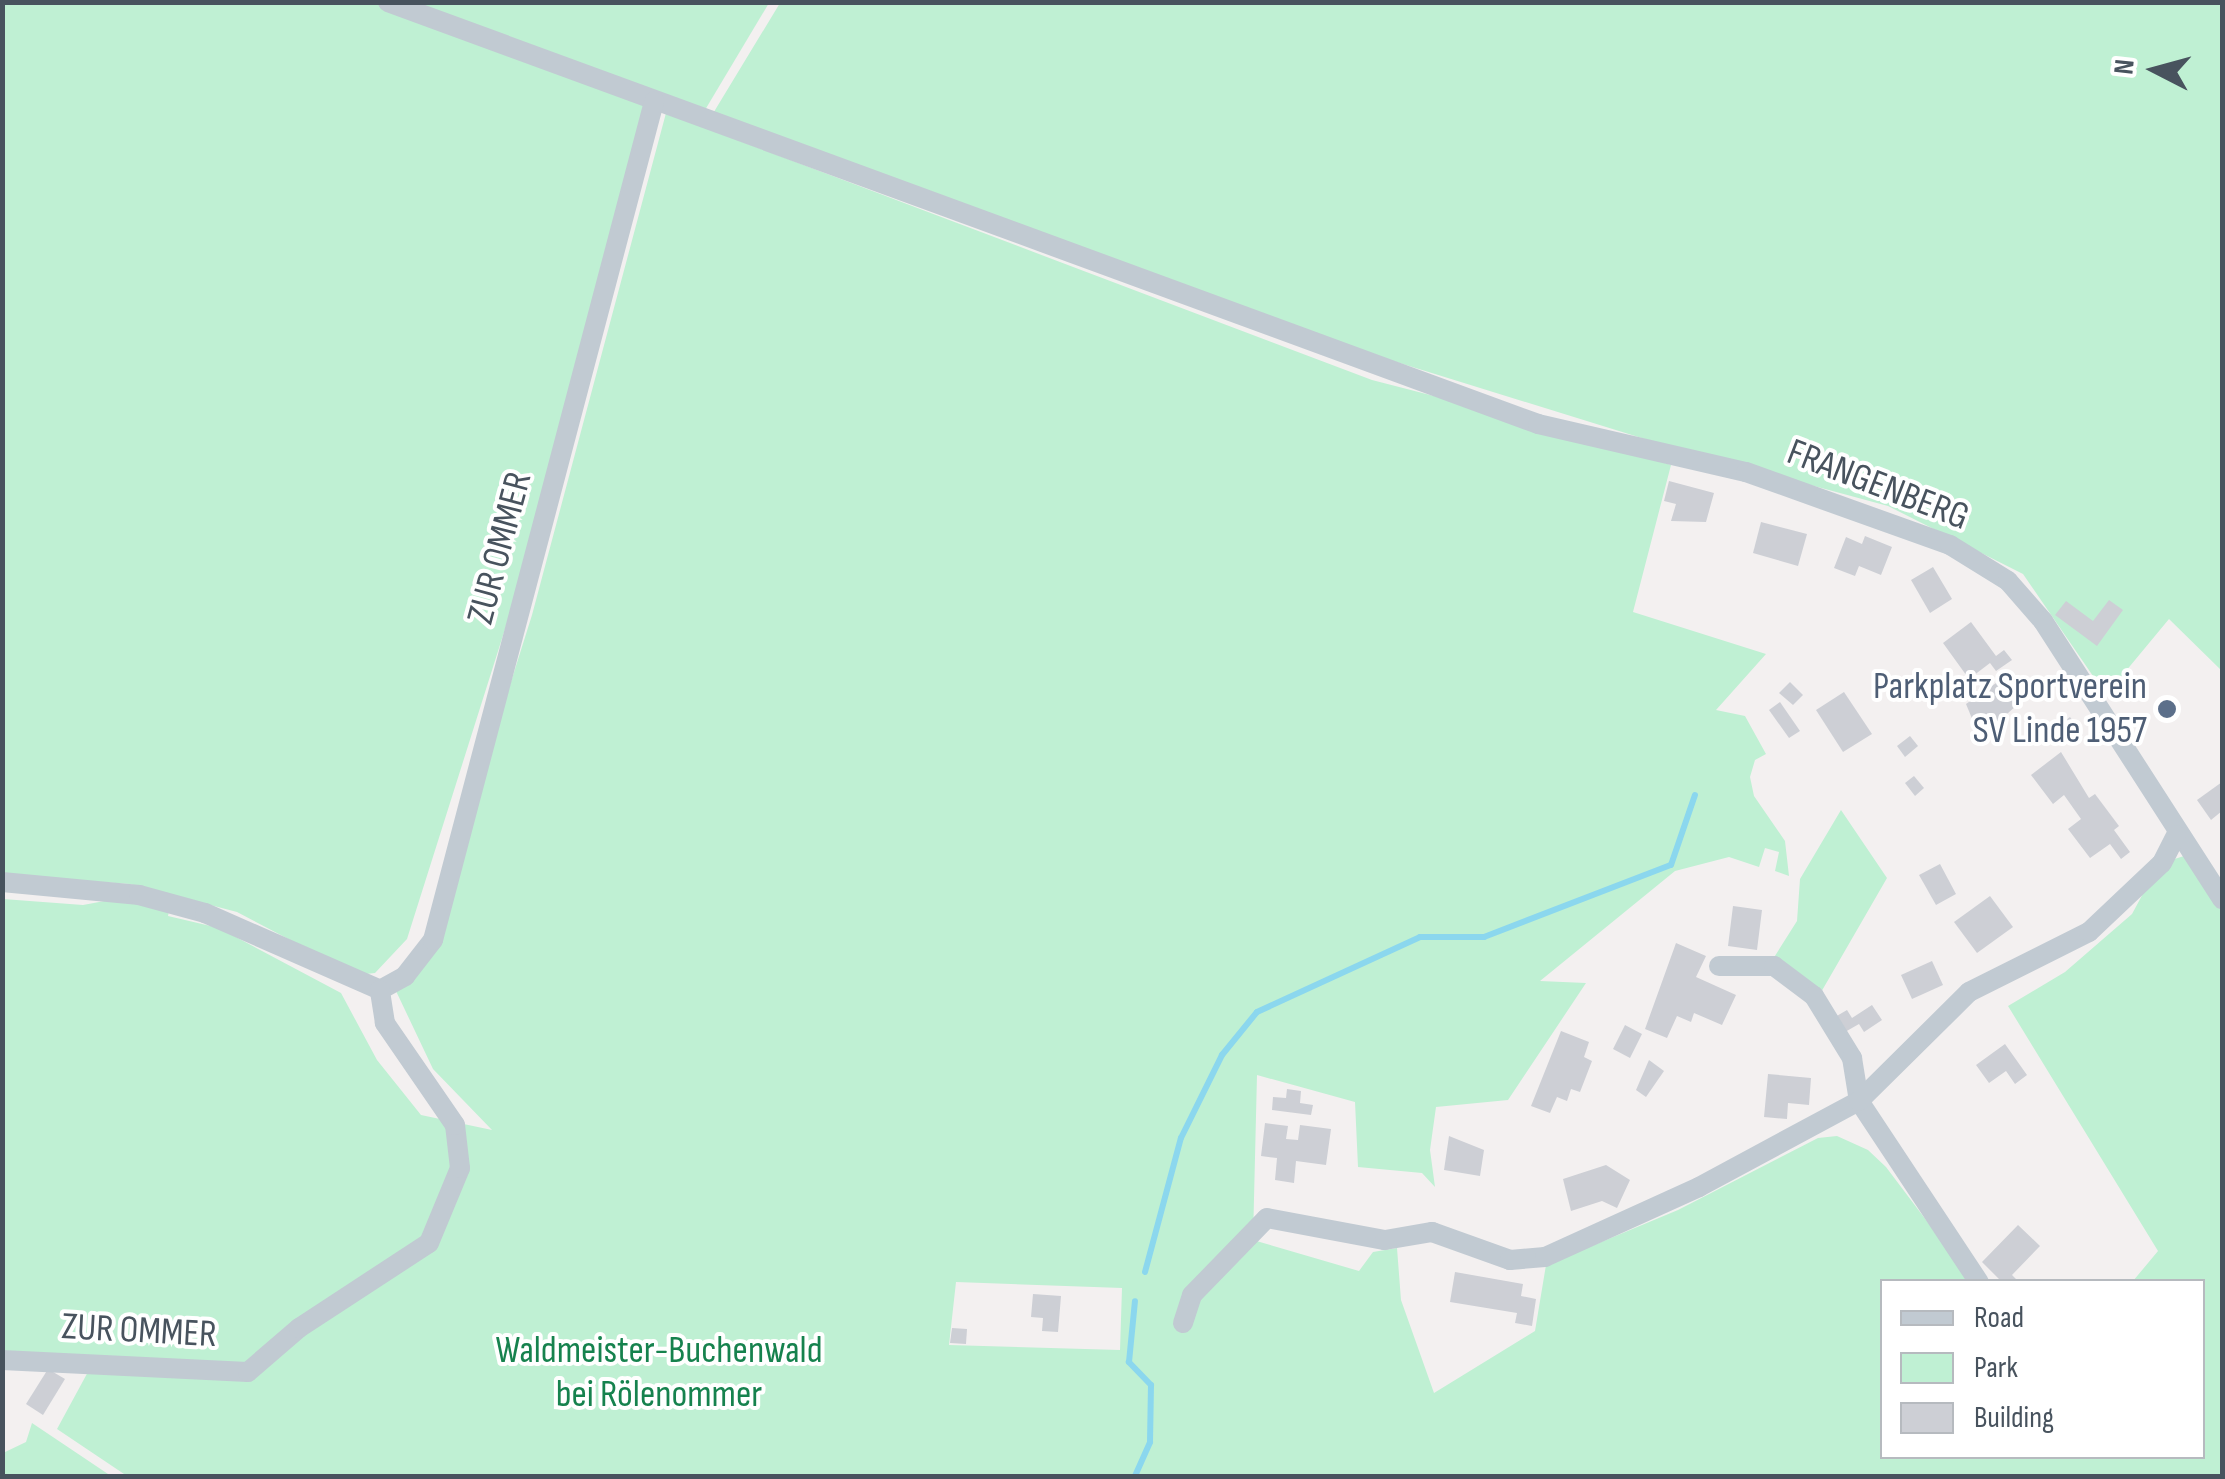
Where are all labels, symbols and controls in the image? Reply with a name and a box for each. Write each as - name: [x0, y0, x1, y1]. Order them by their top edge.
- north arrow: [2105, 20, 2205, 120]
- text: N: [2107, 58, 2142, 76]
- street label: FRANGENBERG: [1781, 430, 1975, 540]
- street label: ZUR OMMER: [458, 467, 542, 629]
- place label: Parkplatz Sportverein SV Linde 1957: [1873, 664, 2147, 754]
- marker: Parkplatz Sportverein SV Linde 1957: [2156, 698, 2178, 720]
- legend: [1880, 1279, 2205, 1459]
- text: Road: [1974, 1300, 2024, 1336]
- street label: ZUR OMMER: [60, 1304, 218, 1358]
- park label: Waldmeister-Buchenwald bei Rölenommer: [495, 1328, 823, 1418]
- text: Park: [1974, 1350, 2018, 1386]
- text: Building: [1974, 1400, 2054, 1436]

